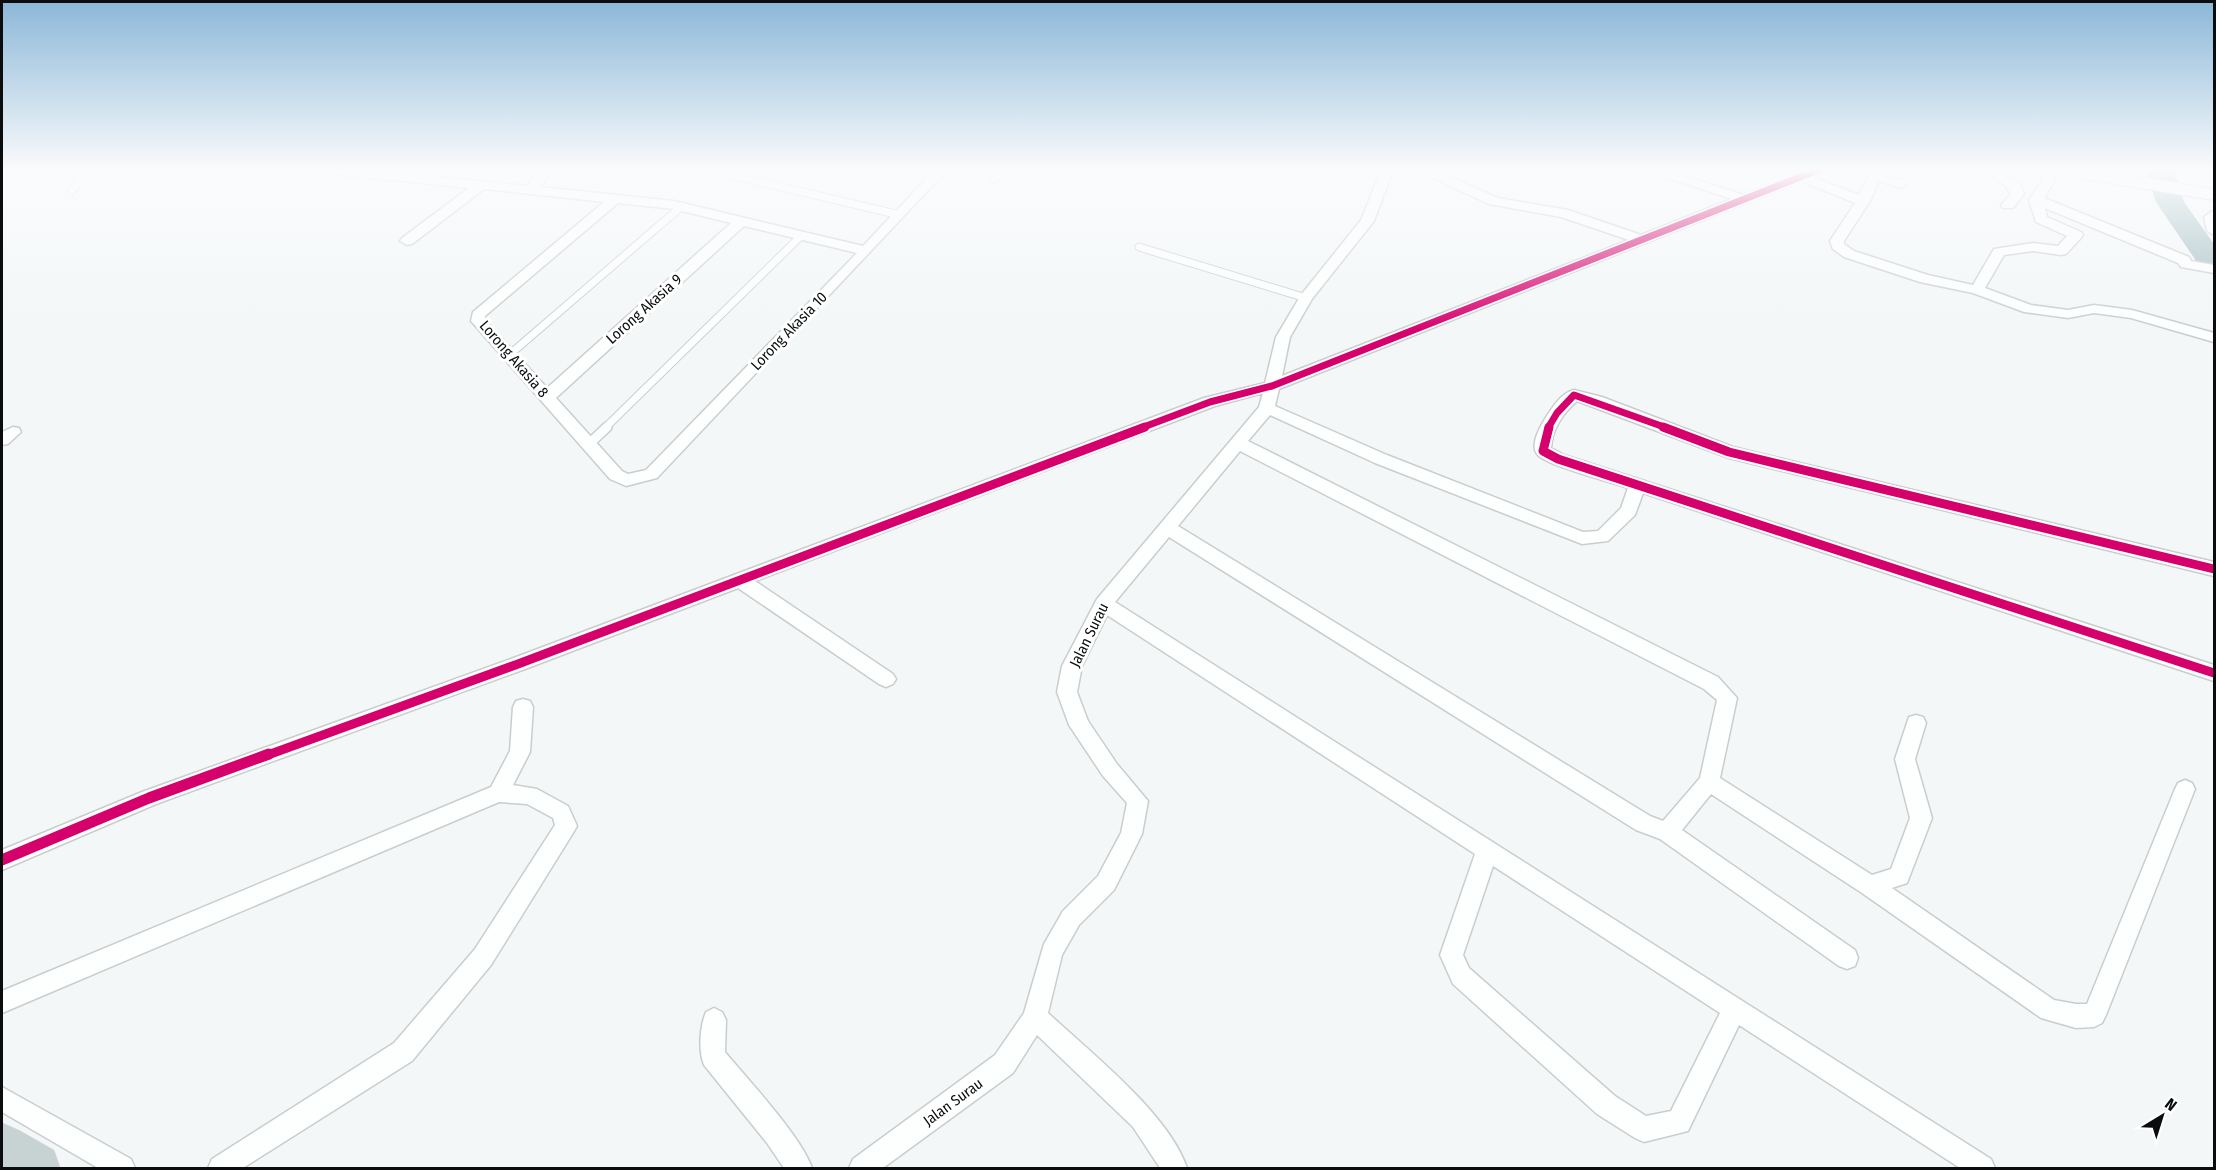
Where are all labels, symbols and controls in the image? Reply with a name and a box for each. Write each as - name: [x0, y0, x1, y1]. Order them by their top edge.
- street label: Lorong Akasia 9: [602, 270, 686, 348]
- street label: Lorong Akasia 10: [747, 288, 831, 374]
- street label: Lorong Akasia 8: [476, 317, 552, 401]
- street label: Jalan Surau: [1066, 600, 1112, 670]
- street label: Jalan Surau: [920, 1074, 986, 1130]
- north arrow: [2132, 1086, 2192, 1146]
- text: N: [2161, 1094, 2181, 1115]

